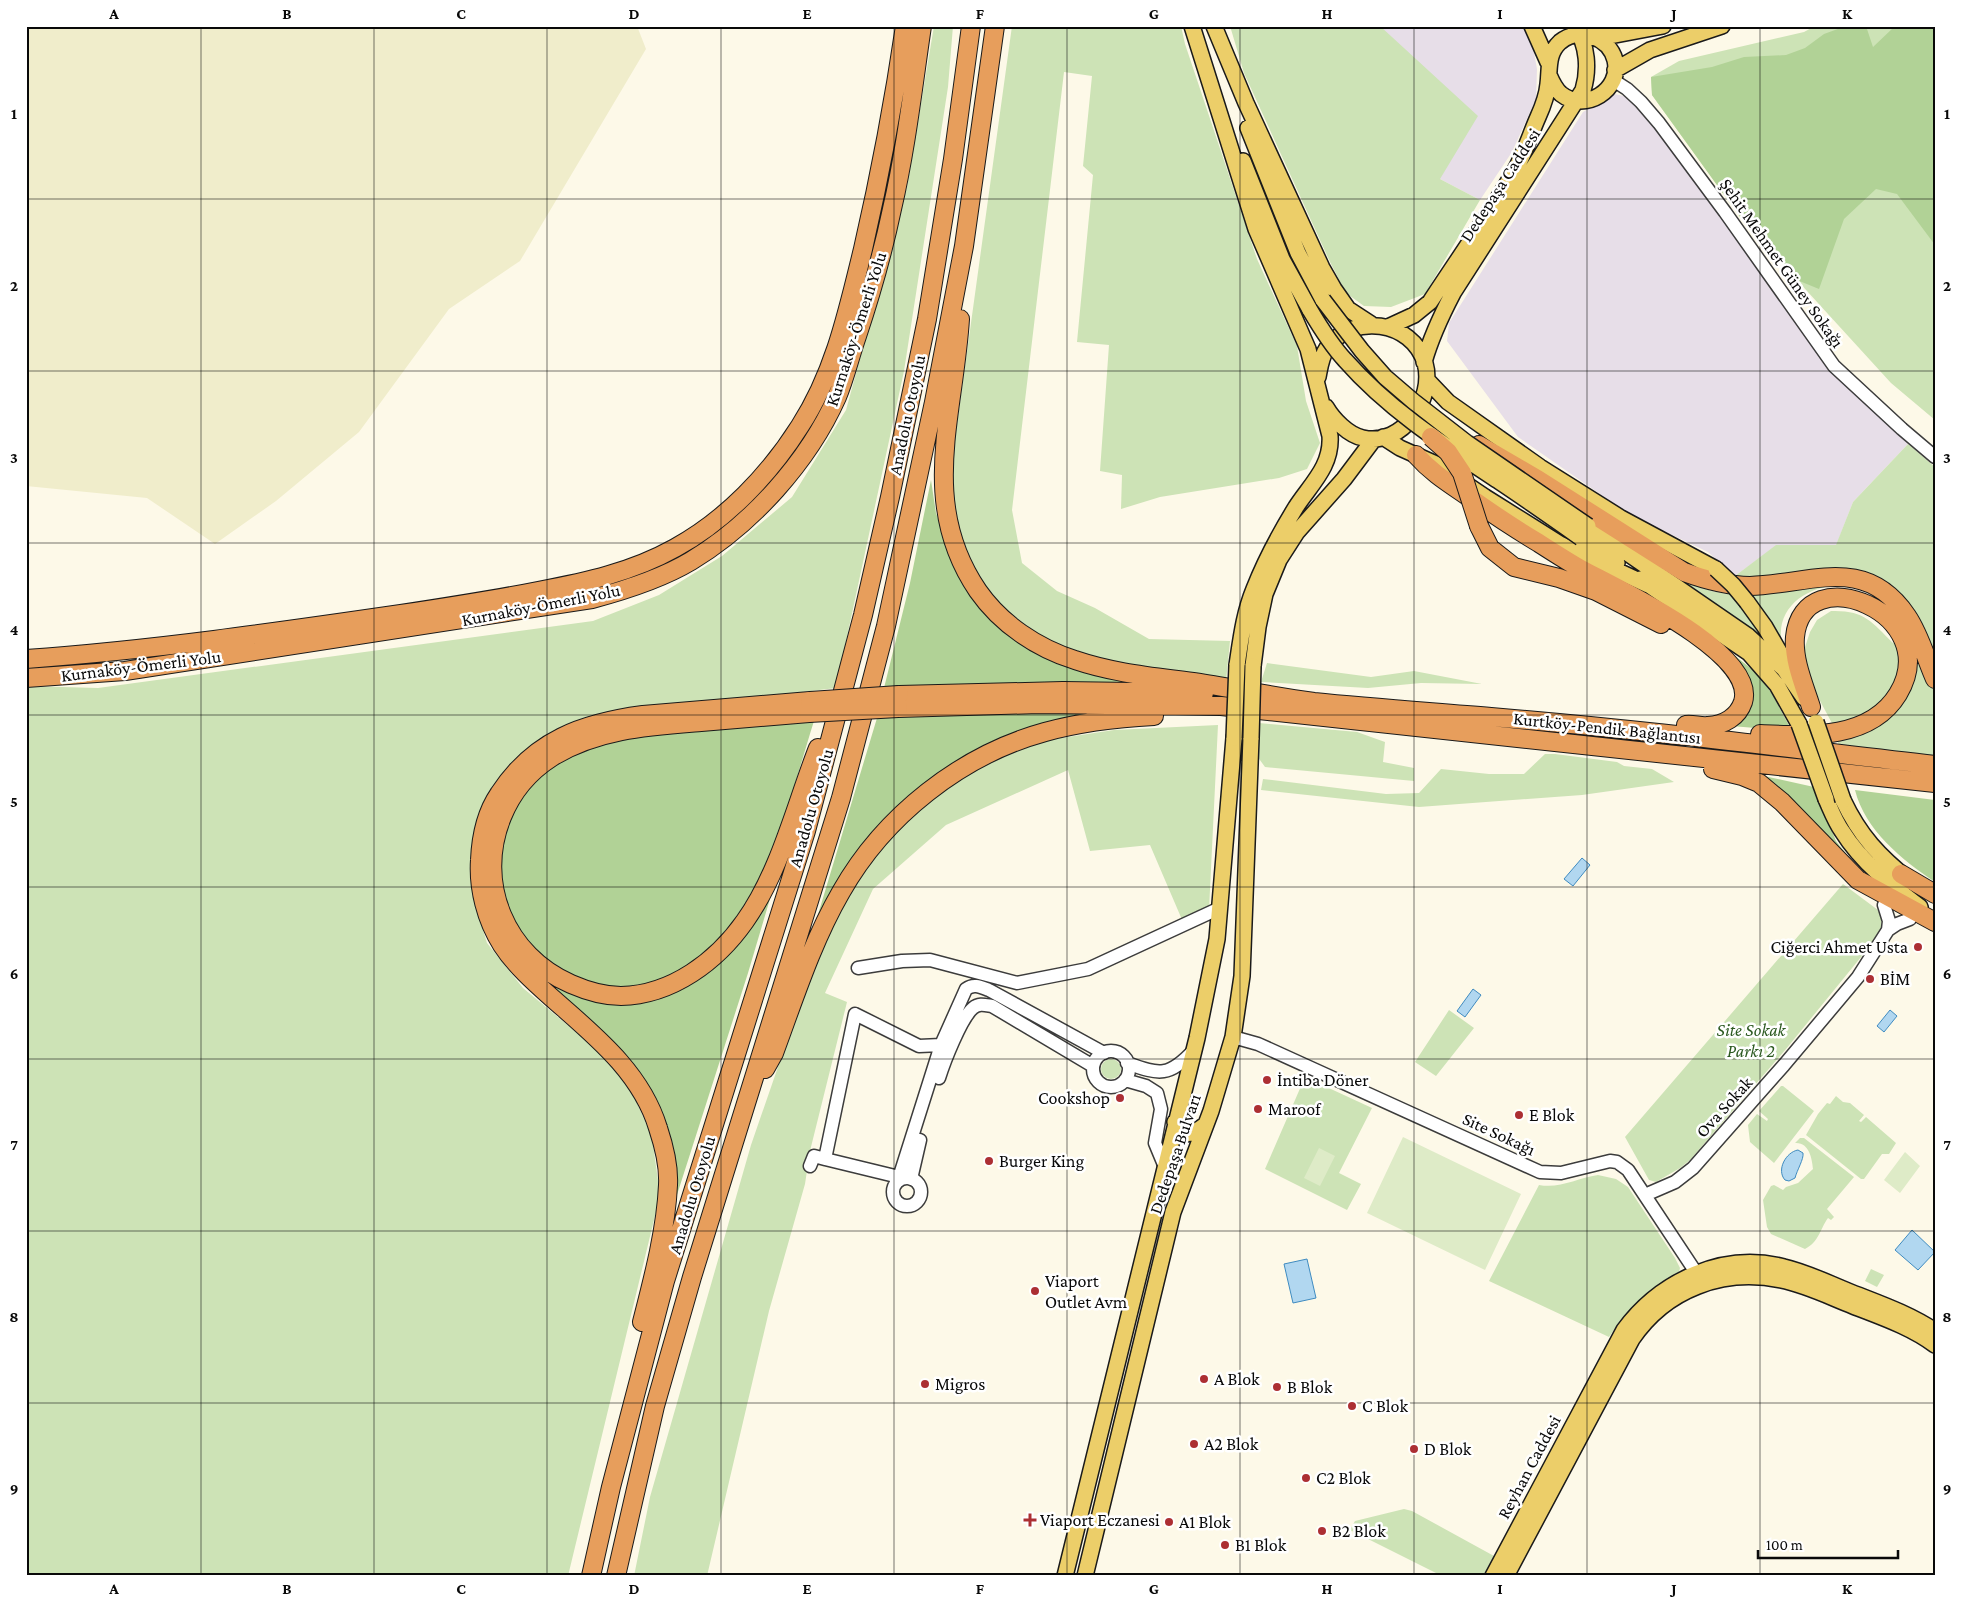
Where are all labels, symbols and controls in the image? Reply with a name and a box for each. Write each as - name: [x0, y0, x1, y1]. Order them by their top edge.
- text: A: [108, 5, 119, 22]
- text: B: [282, 5, 292, 22]
- text: C: [456, 5, 466, 22]
- text: D: [628, 5, 640, 22]
- text: E: [802, 5, 812, 22]
- text: F: [976, 5, 985, 22]
- text: G: [1149, 5, 1159, 22]
- text: H: [1322, 5, 1333, 22]
- text: I: [1497, 5, 1503, 22]
- text: J: [1669, 5, 1677, 22]
- text: K: [1842, 5, 1853, 22]
- text: 1: [11, 105, 17, 122]
- text: 1: [1944, 105, 1950, 122]
- street label: Dedepaşa Caddesi: [1456, 124, 1544, 246]
- street label: Şehit Mehmet Güney Sokağı: [1716, 175, 1848, 352]
- street label: Kurnaköy-Ömerli Yolu: [822, 249, 891, 409]
- text: 2: [10, 277, 18, 294]
- text: 2: [1943, 277, 1951, 294]
- street label: Anadolu Otoyolu: [884, 353, 930, 477]
- text: 3: [10, 449, 18, 466]
- text: 3: [1943, 449, 1951, 466]
- street label: Kurnaköy-Ömerli Yolu: [460, 580, 622, 630]
- text: 4: [10, 621, 19, 638]
- text: 4: [1943, 621, 1952, 638]
- street label: Kurnaköy-Ömerli Yolu: [60, 646, 223, 686]
- street label: Kurtköy-Pendik Bağlantısı: [1512, 708, 1702, 748]
- street label: Anadolu Otoyolu: [785, 746, 838, 870]
- text: 5: [10, 793, 18, 810]
- text: 5: [1943, 793, 1951, 810]
- place label: Ciğerci Ahmet Usta: [1770, 937, 1908, 957]
- marker: Ciğerci Ahmet Usta: [1912, 941, 1924, 953]
- text: 6: [10, 965, 18, 982]
- text: 6: [1943, 965, 1951, 982]
- place label: BİM: [1880, 969, 1910, 989]
- marker: BİM: [1864, 973, 1876, 985]
- park label: Site Sokak Parkı 2: [1717, 1020, 1787, 1061]
- place label: İntiba Döner: [1277, 1070, 1369, 1090]
- street label: Ova Sokak: [1692, 1072, 1757, 1141]
- marker: İntiba Döner: [1261, 1074, 1273, 1086]
- place label: Cookshop: [1038, 1088, 1110, 1108]
- street label: Dedepaşa Bulvarı: [1145, 1091, 1205, 1217]
- marker: Cookshop: [1114, 1092, 1126, 1104]
- place label: Maroof: [1268, 1099, 1322, 1119]
- marker: Maroof: [1252, 1103, 1264, 1115]
- place label: E Blok: [1529, 1105, 1575, 1125]
- street label: Site Sokağı: [1459, 1108, 1539, 1160]
- marker: E Blok: [1513, 1109, 1525, 1121]
- street label: Anadolu Otoyolu: [665, 1133, 720, 1256]
- text: 7: [10, 1136, 18, 1153]
- text: 7: [1943, 1136, 1951, 1153]
- place label: Burger King: [999, 1151, 1084, 1171]
- marker: Burger King: [983, 1155, 995, 1167]
- place label: Viaport Outlet Avm: [1045, 1271, 1128, 1312]
- marker: Viaport Outlet Avm: [1029, 1285, 1041, 1297]
- text: 8: [9, 1308, 19, 1325]
- text: 8: [1942, 1308, 1952, 1325]
- place label: A Blok: [1214, 1369, 1260, 1389]
- marker: A Blok: [1198, 1373, 1210, 1385]
- place label: Migros: [935, 1374, 985, 1394]
- place label: B Blok: [1287, 1377, 1333, 1397]
- marker: Migros: [919, 1378, 931, 1390]
- marker: B Blok: [1271, 1381, 1283, 1393]
- place label: C Blok: [1362, 1396, 1408, 1416]
- marker: C Blok: [1346, 1400, 1358, 1412]
- street label: Reyhan Caddesi: [1493, 1412, 1565, 1522]
- place label: A2 Blok: [1204, 1434, 1259, 1454]
- marker: A2 Blok: [1188, 1438, 1200, 1450]
- place label: D Blok: [1424, 1439, 1472, 1459]
- marker: D Blok: [1408, 1443, 1420, 1455]
- place label: C2 Blok: [1316, 1468, 1371, 1488]
- marker: C2 Blok: [1300, 1472, 1312, 1484]
- text: 9: [10, 1480, 18, 1497]
- text: 9: [1943, 1480, 1951, 1497]
- place label: Viaport Eczanesi: [1040, 1510, 1160, 1530]
- place label: A1 Blok: [1179, 1512, 1231, 1532]
- marker: Viaport Eczanesi: [1024, 1514, 1036, 1526]
- marker: A1 Blok: [1163, 1516, 1175, 1528]
- place label: B2 Blok: [1332, 1521, 1386, 1541]
- marker: B2 Blok: [1316, 1525, 1328, 1537]
- scale bar: [1758, 1527, 1898, 1559]
- place label: B1 Blok: [1235, 1535, 1287, 1555]
- text: 100 m: [1766, 1537, 1803, 1553]
- marker: B1 Blok: [1219, 1539, 1231, 1551]
- text: A: [108, 1580, 119, 1597]
- text: B: [282, 1580, 292, 1597]
- text: C: [456, 1580, 466, 1597]
- text: D: [628, 1580, 640, 1597]
- text: E: [802, 1580, 812, 1597]
- text: F: [976, 1580, 985, 1597]
- text: G: [1149, 1580, 1159, 1597]
- text: H: [1322, 1580, 1333, 1597]
- text: I: [1497, 1580, 1503, 1597]
- text: J: [1669, 1580, 1677, 1597]
- text: K: [1842, 1580, 1853, 1597]

